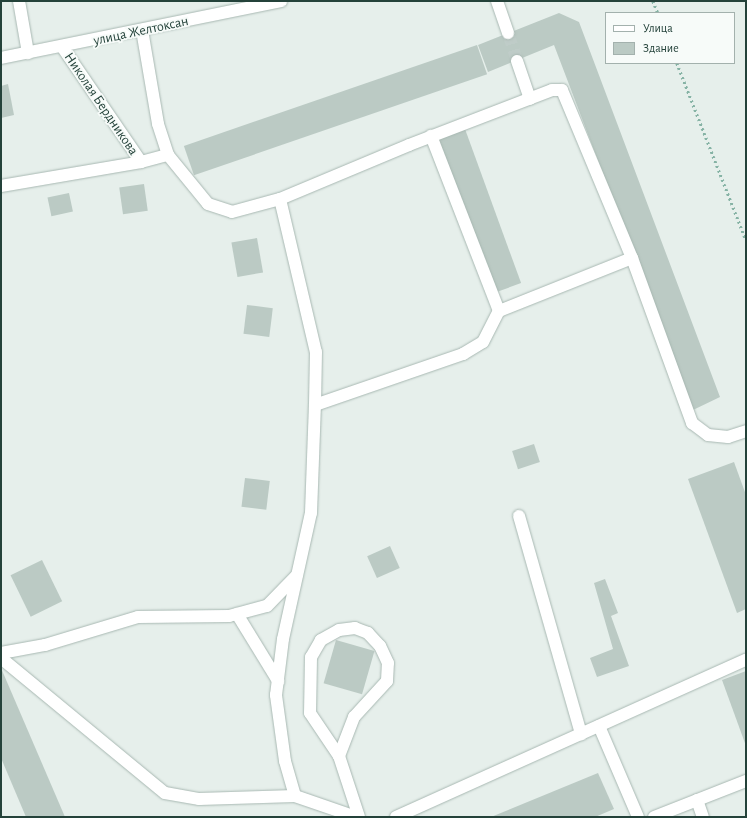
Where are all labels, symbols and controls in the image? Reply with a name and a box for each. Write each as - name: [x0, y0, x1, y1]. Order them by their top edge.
- legend: [605, 12, 735, 64]
- street label: улица Желтоксан: [92, 13, 190, 49]
- text: Улица: [643, 22, 673, 34]
- text: Здание: [643, 42, 679, 54]
- street label: Николая Бердникова: [60, 49, 142, 159]

